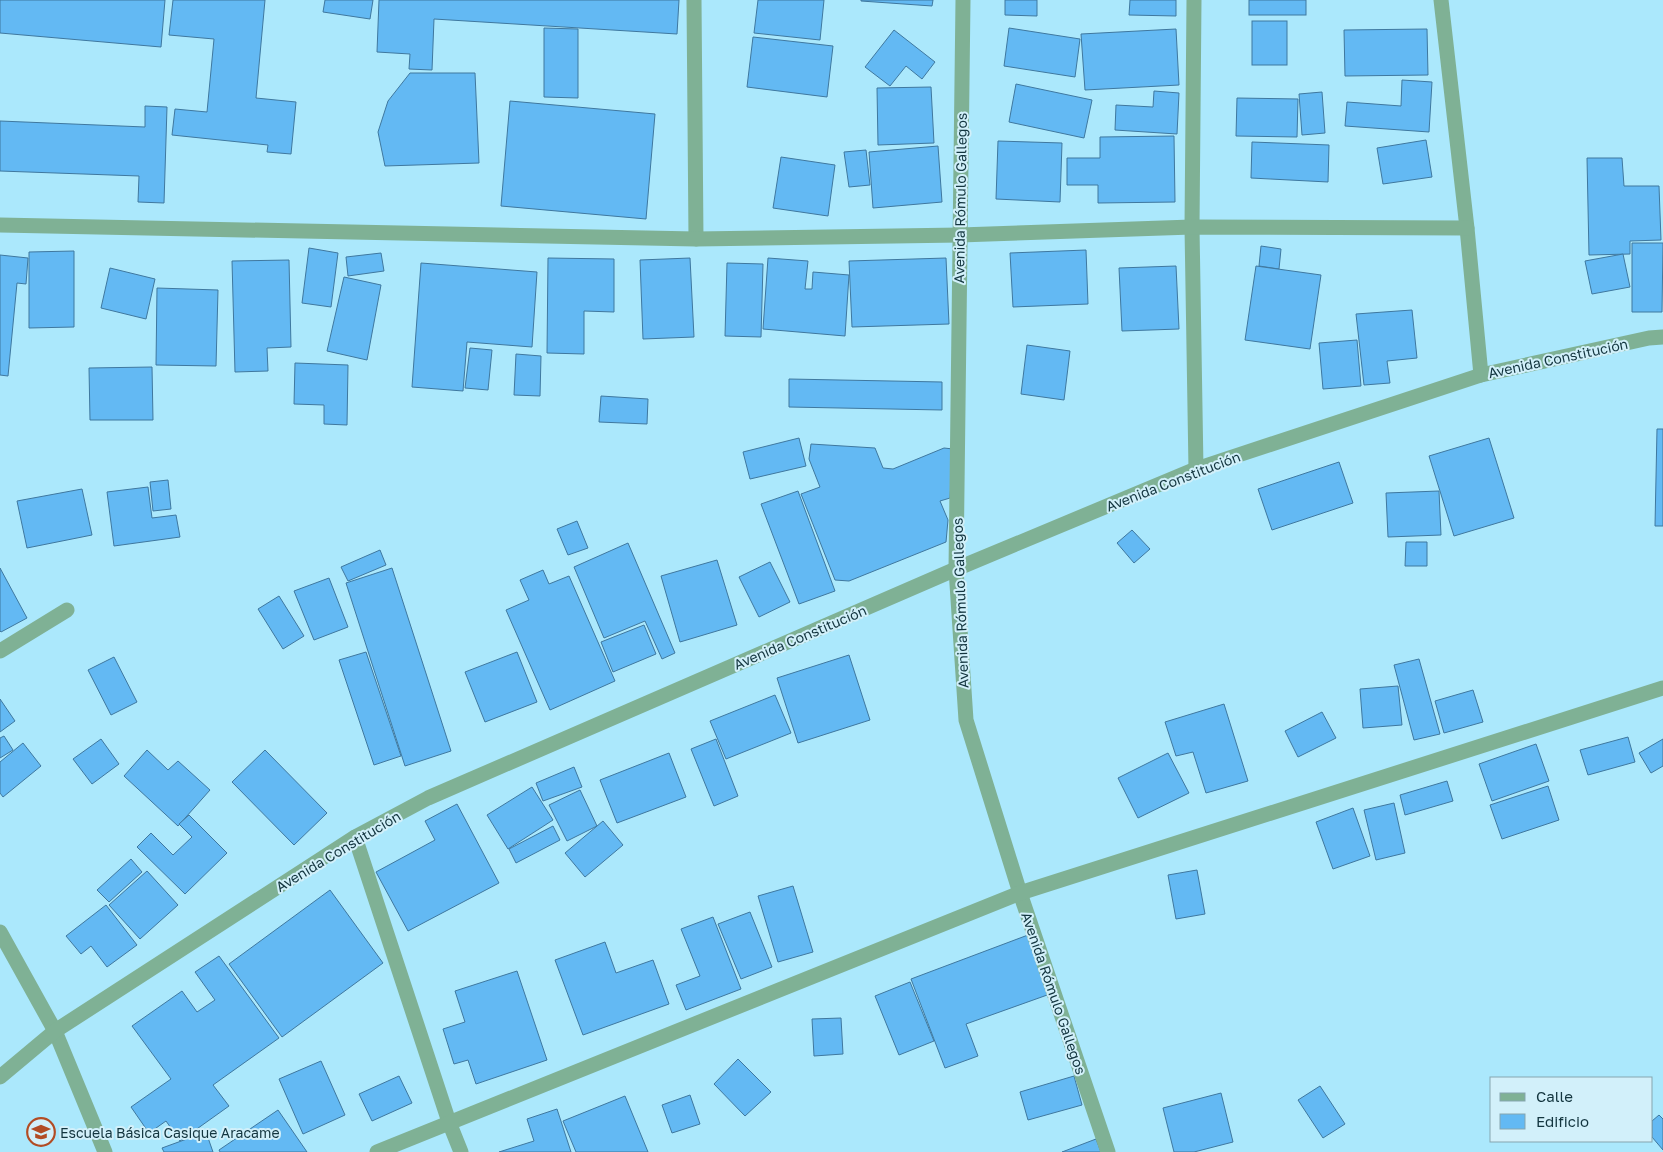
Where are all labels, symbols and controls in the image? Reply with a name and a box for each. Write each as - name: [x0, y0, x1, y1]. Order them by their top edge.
- street label: Avenida Rómulo Gallegos: [950, 113, 970, 283]
- street label: Avenida Constitución: [1487, 335, 1629, 381]
- street label: Avenida Constitución: [1103, 448, 1243, 514]
- street label: Avenida Rómulo Gallegos: [949, 517, 971, 689]
- street label: Avenida Constitución: [731, 601, 869, 673]
- street label: Avenida Constitución: [273, 807, 403, 895]
- street label: Avenida Rómulo Gallegos: [1018, 910, 1090, 1076]
- legend: [1490, 1077, 1653, 1142]
- text: Calle: [1536, 1087, 1573, 1105]
- text: Edificio: [1536, 1112, 1589, 1130]
- school or university icon: Escuela Básica Casique Aracame: [26, 1117, 56, 1147]
- place label: Escuela Básica Casique Aracame: [60, 1124, 280, 1141]

